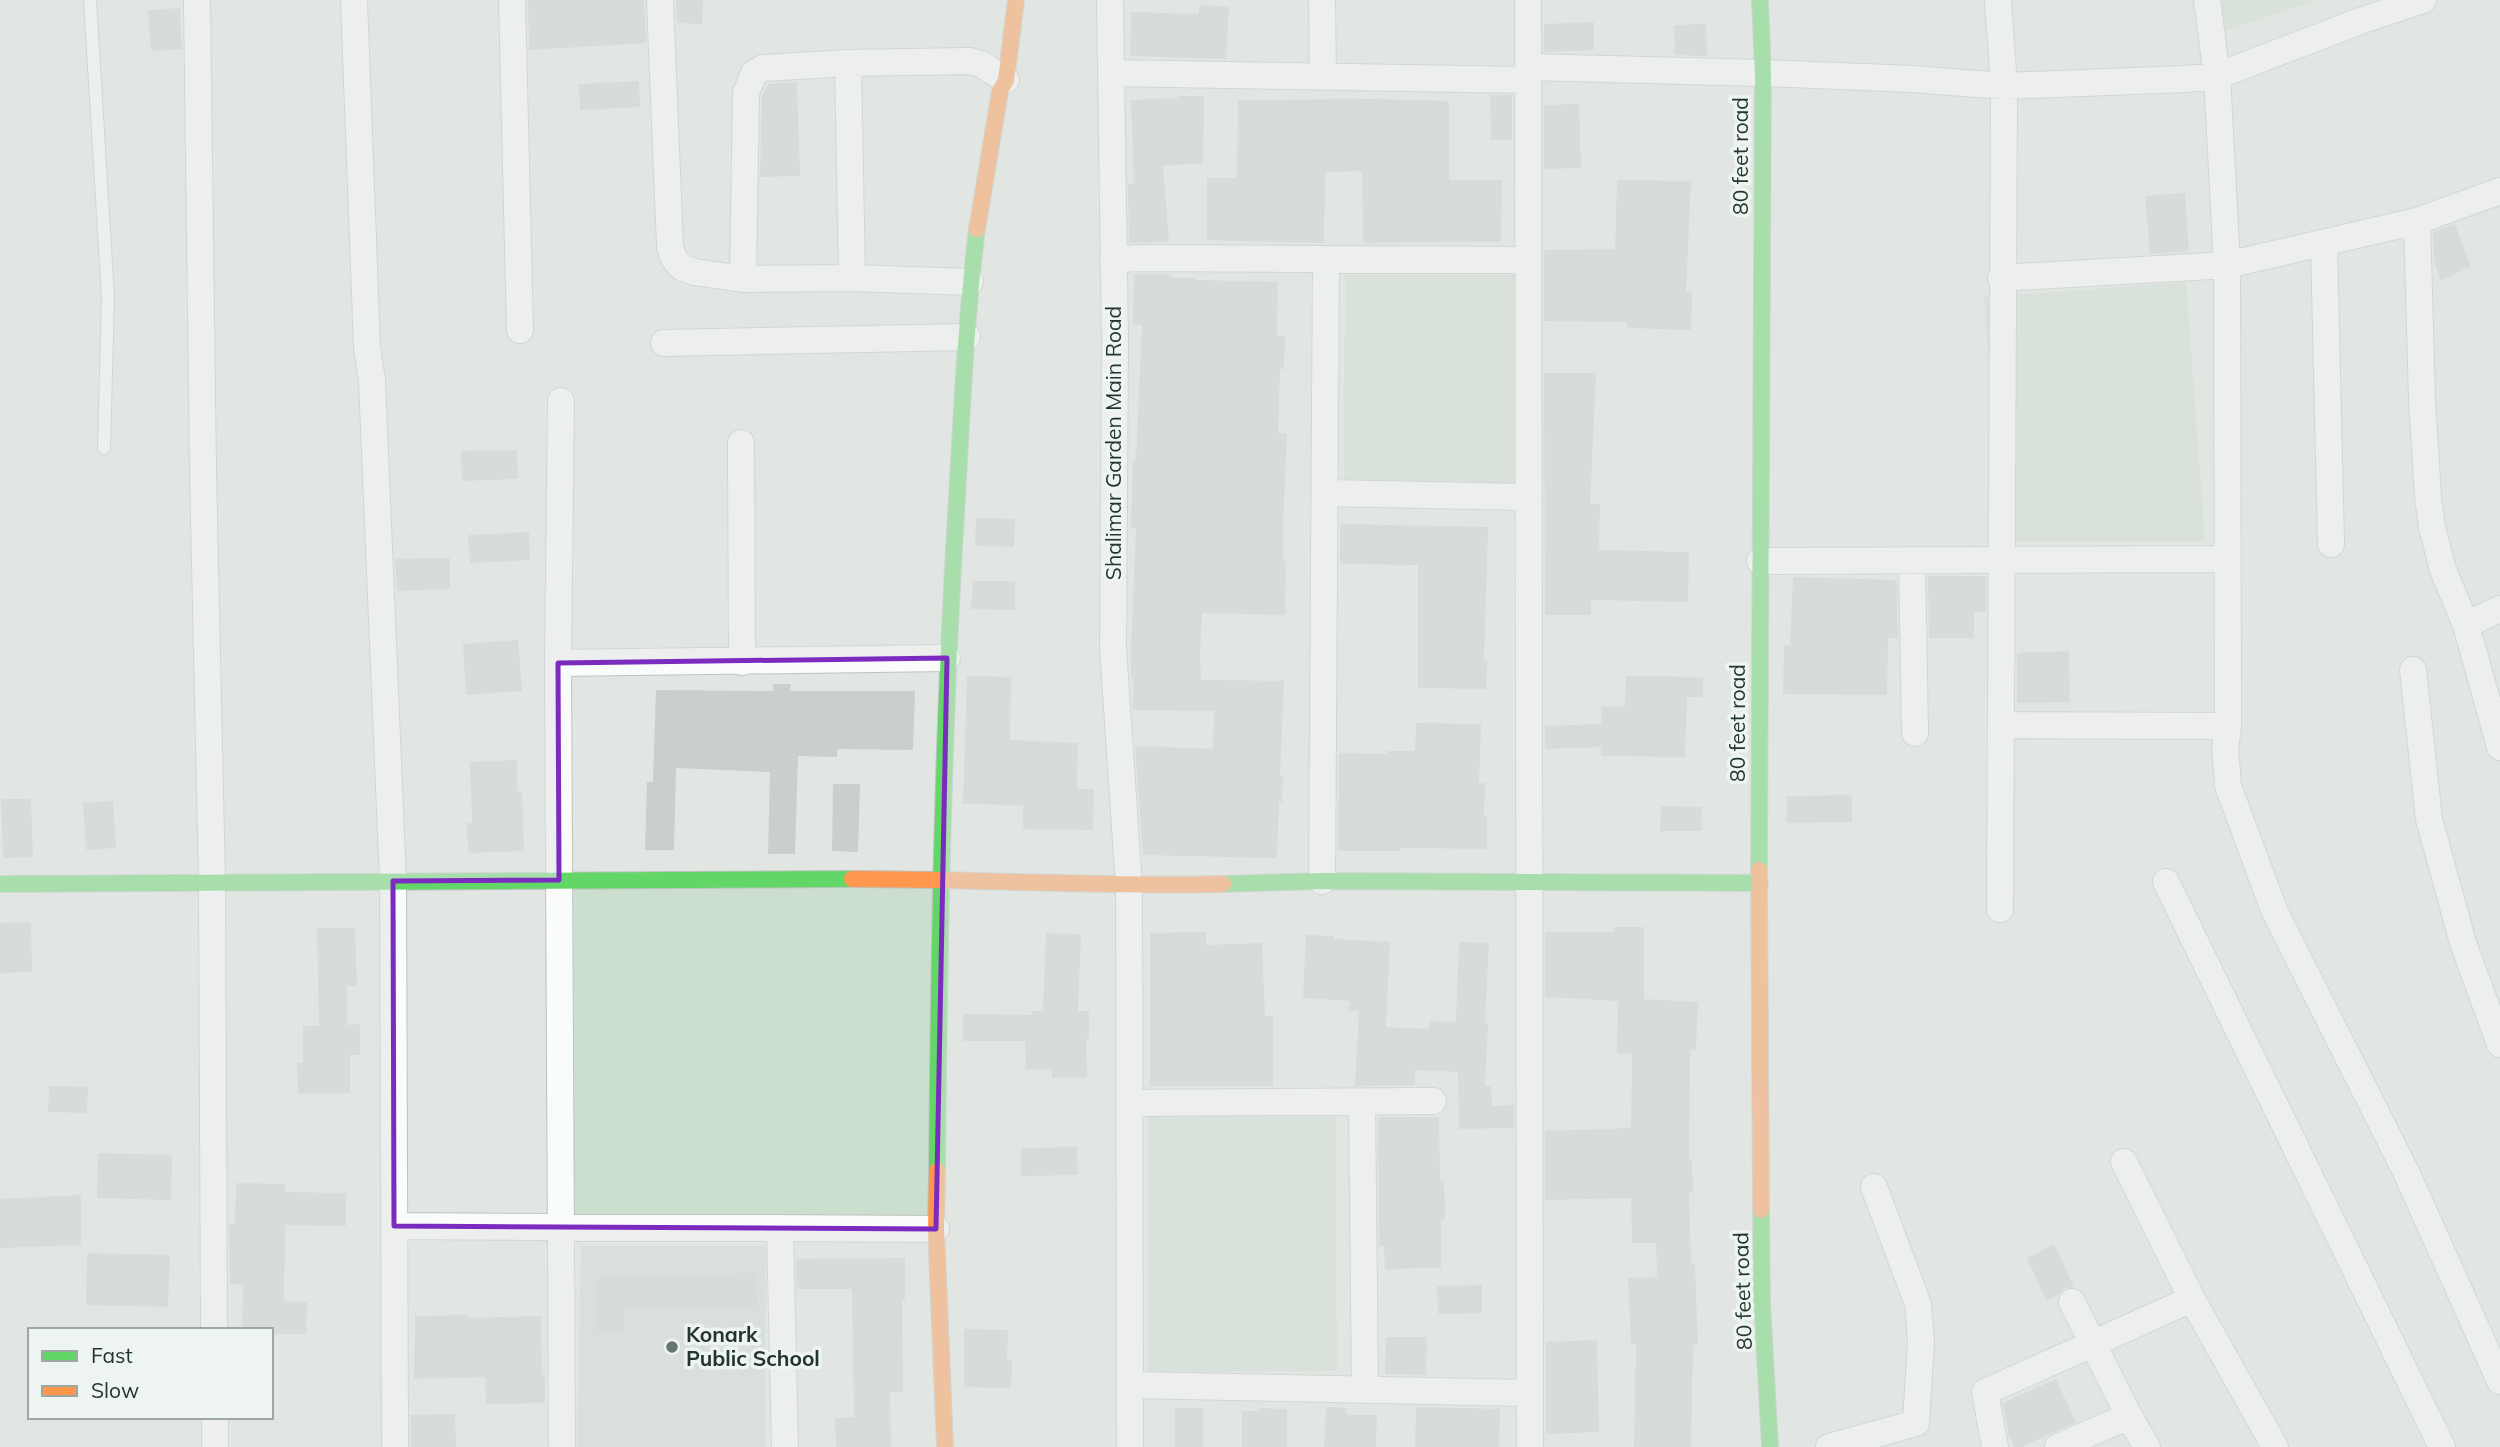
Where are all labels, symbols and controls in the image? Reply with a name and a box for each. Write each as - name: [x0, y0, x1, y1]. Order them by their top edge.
- street label: 80 feet road: [1727, 97, 1753, 215]
- street label: Shalimar Garden Main Road: [1100, 306, 1126, 580]
- street label: 80 feet road: [1724, 664, 1750, 782]
- street label: 80 feet road: [1727, 1232, 1757, 1350]
- place label: Konark Public School: [686, 1321, 820, 1371]
- legend: [28, 1328, 273, 1419]
- marker: Konark Public School: [664, 1339, 680, 1355]
- text: Fast: [91, 1342, 133, 1368]
- text: Slow: [91, 1377, 139, 1403]

